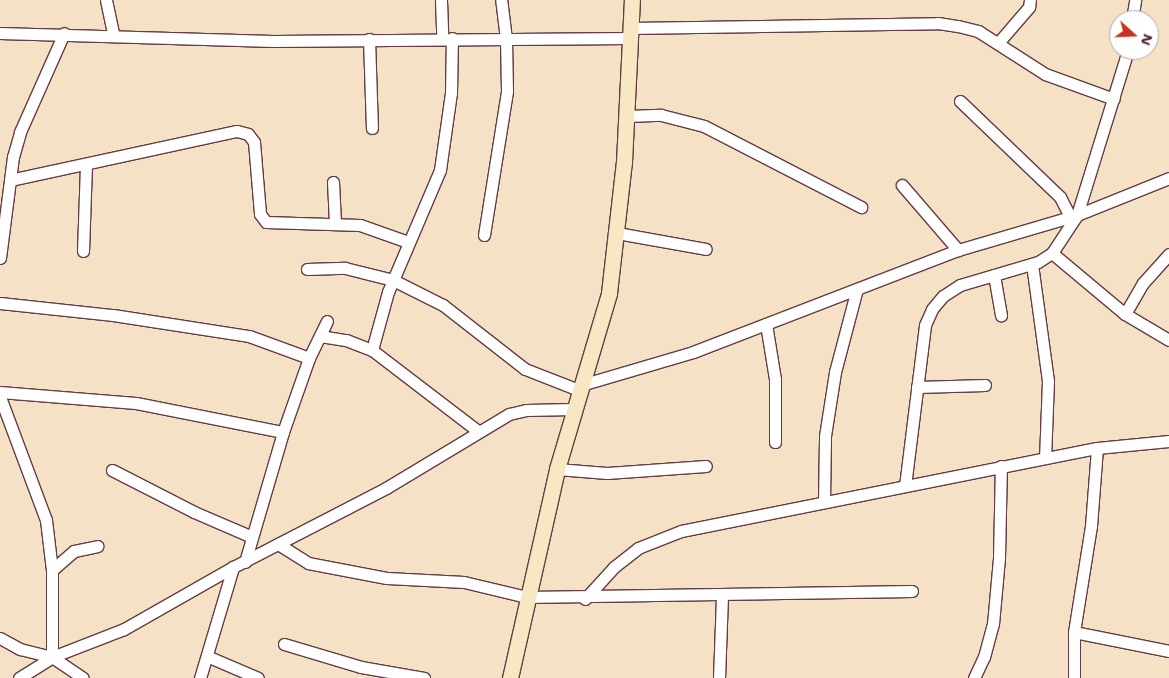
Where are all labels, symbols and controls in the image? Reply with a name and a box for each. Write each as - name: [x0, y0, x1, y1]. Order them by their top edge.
- north arrow: [1109, 10, 1159, 60]
- text: N: [1137, 31, 1158, 48]

